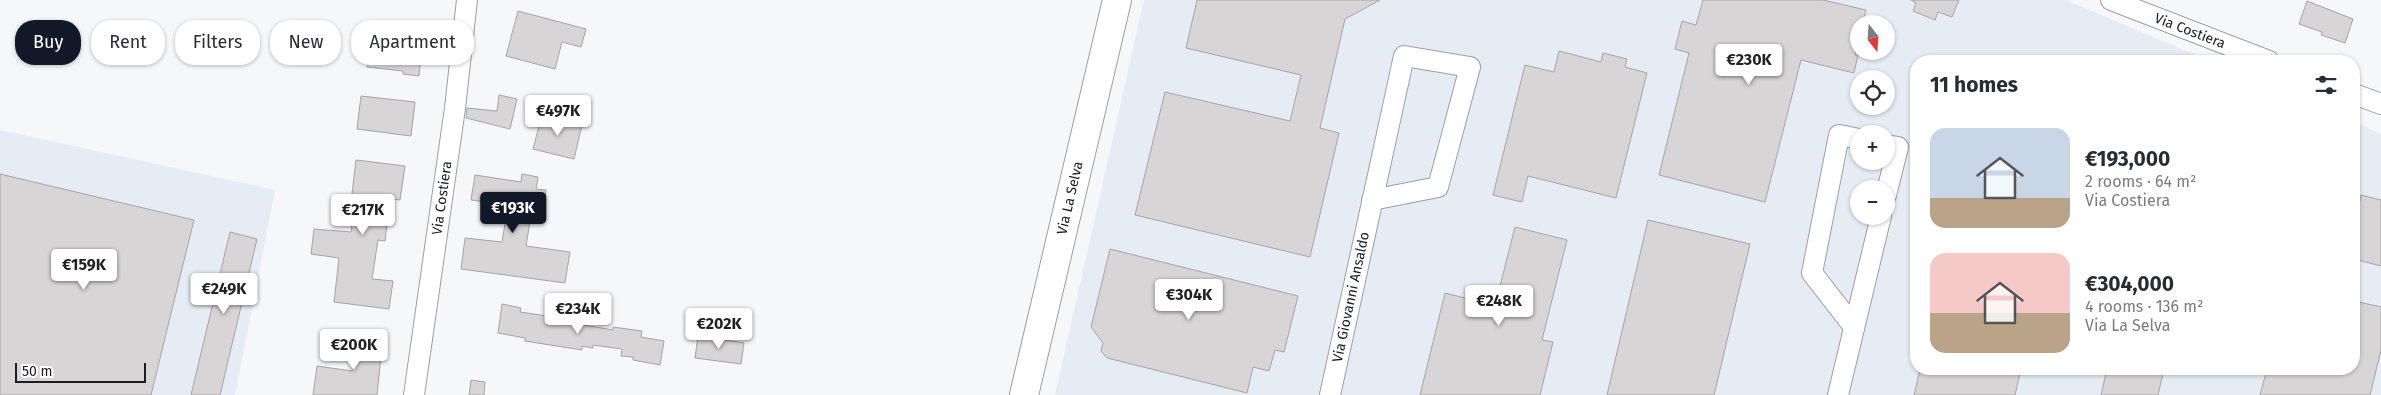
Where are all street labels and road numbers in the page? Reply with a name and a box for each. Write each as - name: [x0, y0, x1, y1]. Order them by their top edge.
- street label: Via Costiera: [2152, 10, 2228, 52]
- street label: Via Costiera: [428, 160, 456, 236]
- street label: Via La Selva: [1053, 160, 1087, 236]
- street label: Via Giovanni Ansaldo: [1329, 230, 1373, 364]

